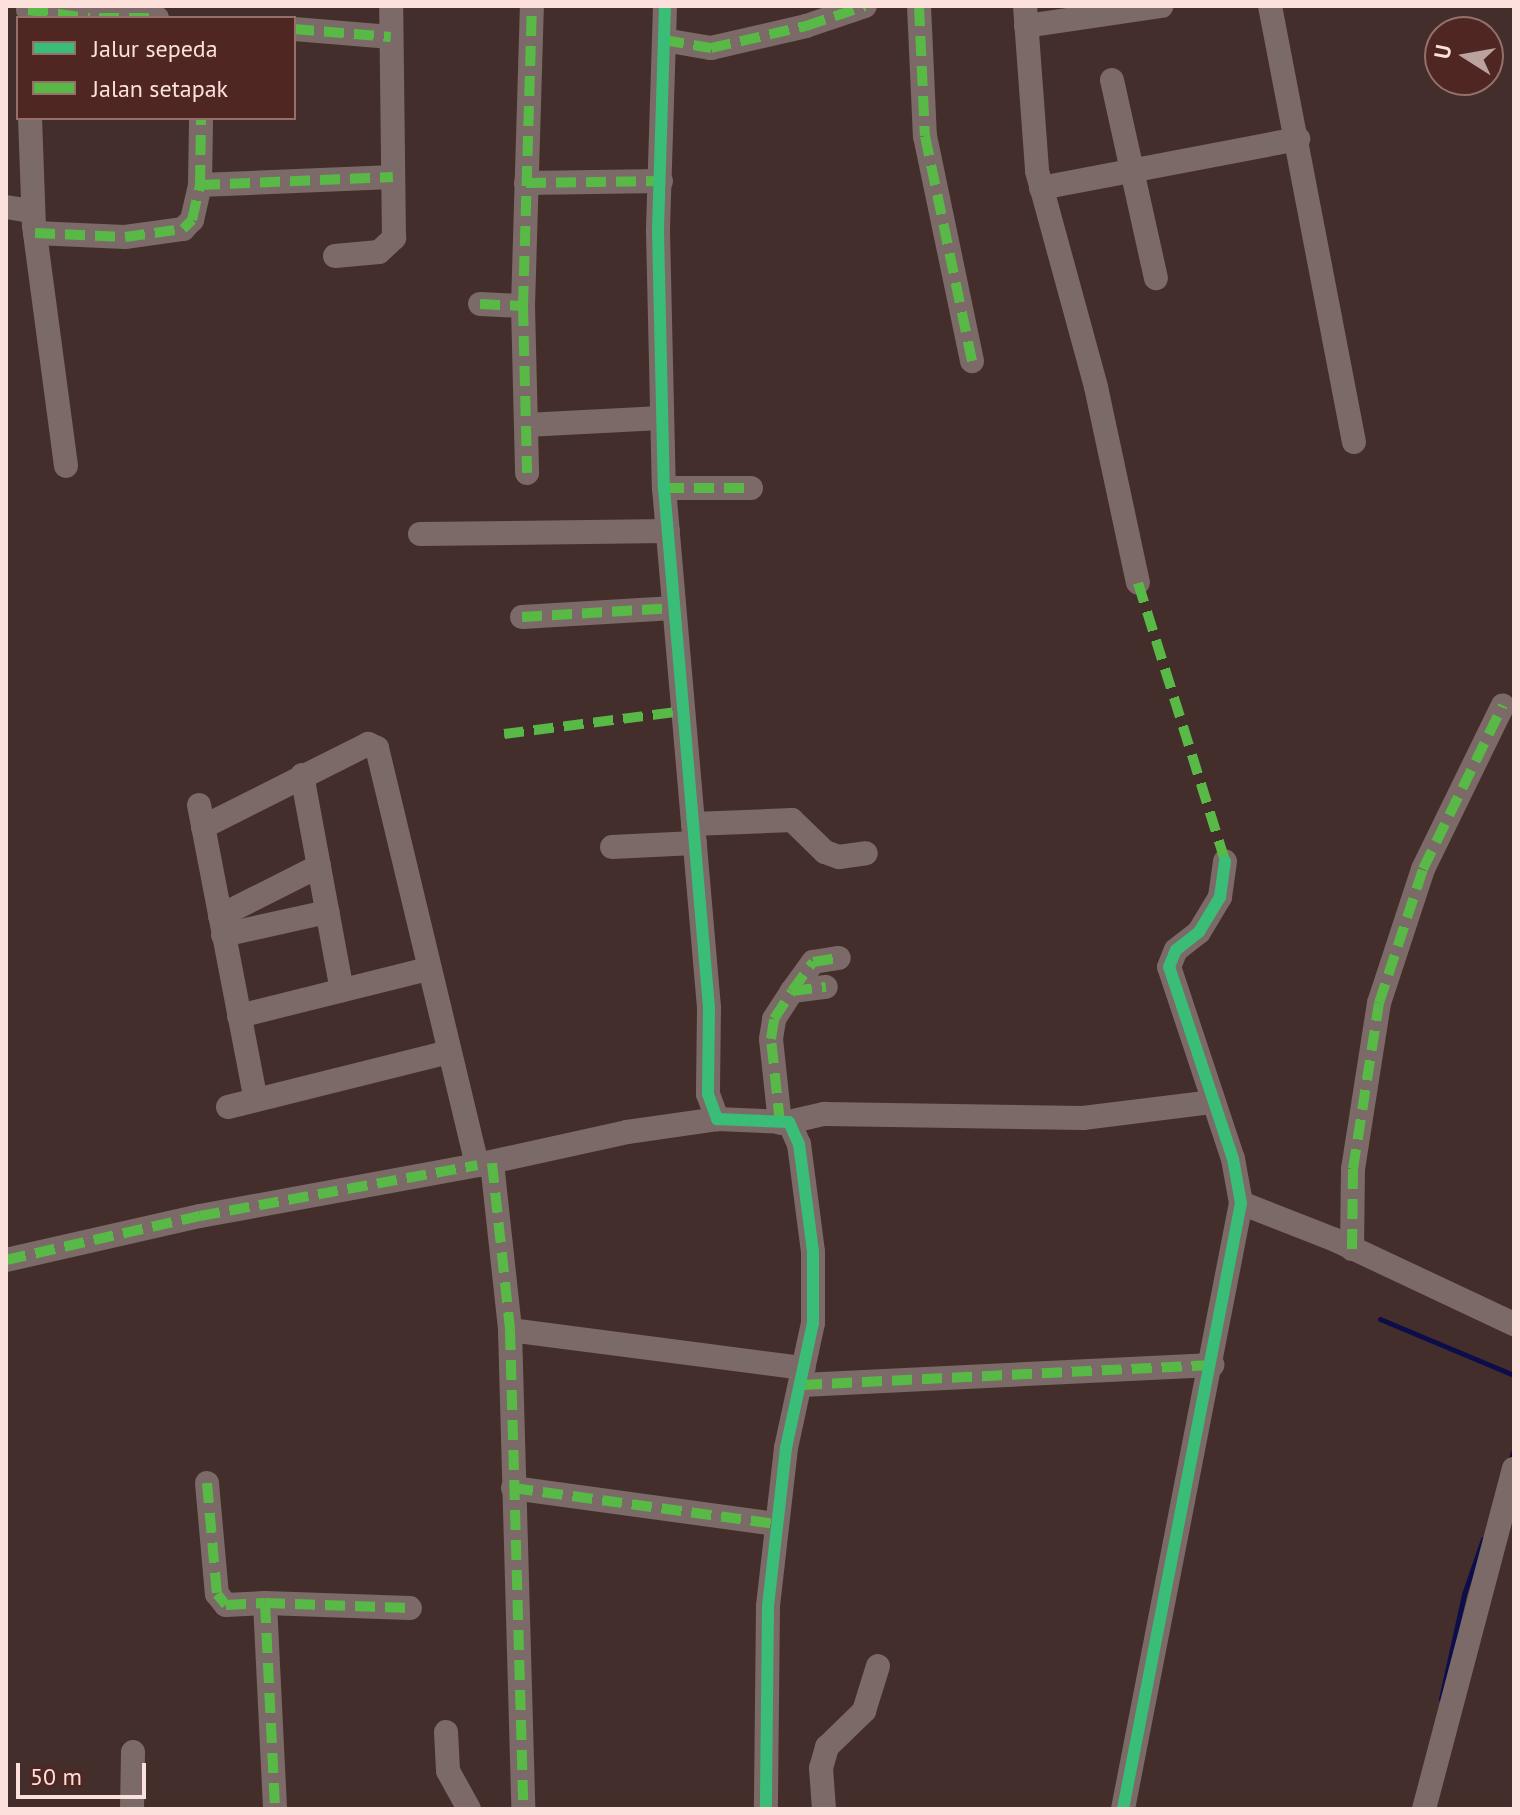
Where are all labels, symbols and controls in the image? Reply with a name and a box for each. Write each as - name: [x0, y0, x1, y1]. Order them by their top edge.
- legend: [16, 16, 296, 120]
- north arrow: [1424, 16, 1504, 96]
- text: Jalur sepeda: [92, 33, 218, 64]
- text: U: [1427, 42, 1457, 61]
- text: Jalan setapak: [92, 73, 228, 104]
- scale bar: [20, 1747, 150, 1797]
- text: 50 m: [30, 1761, 82, 1792]

